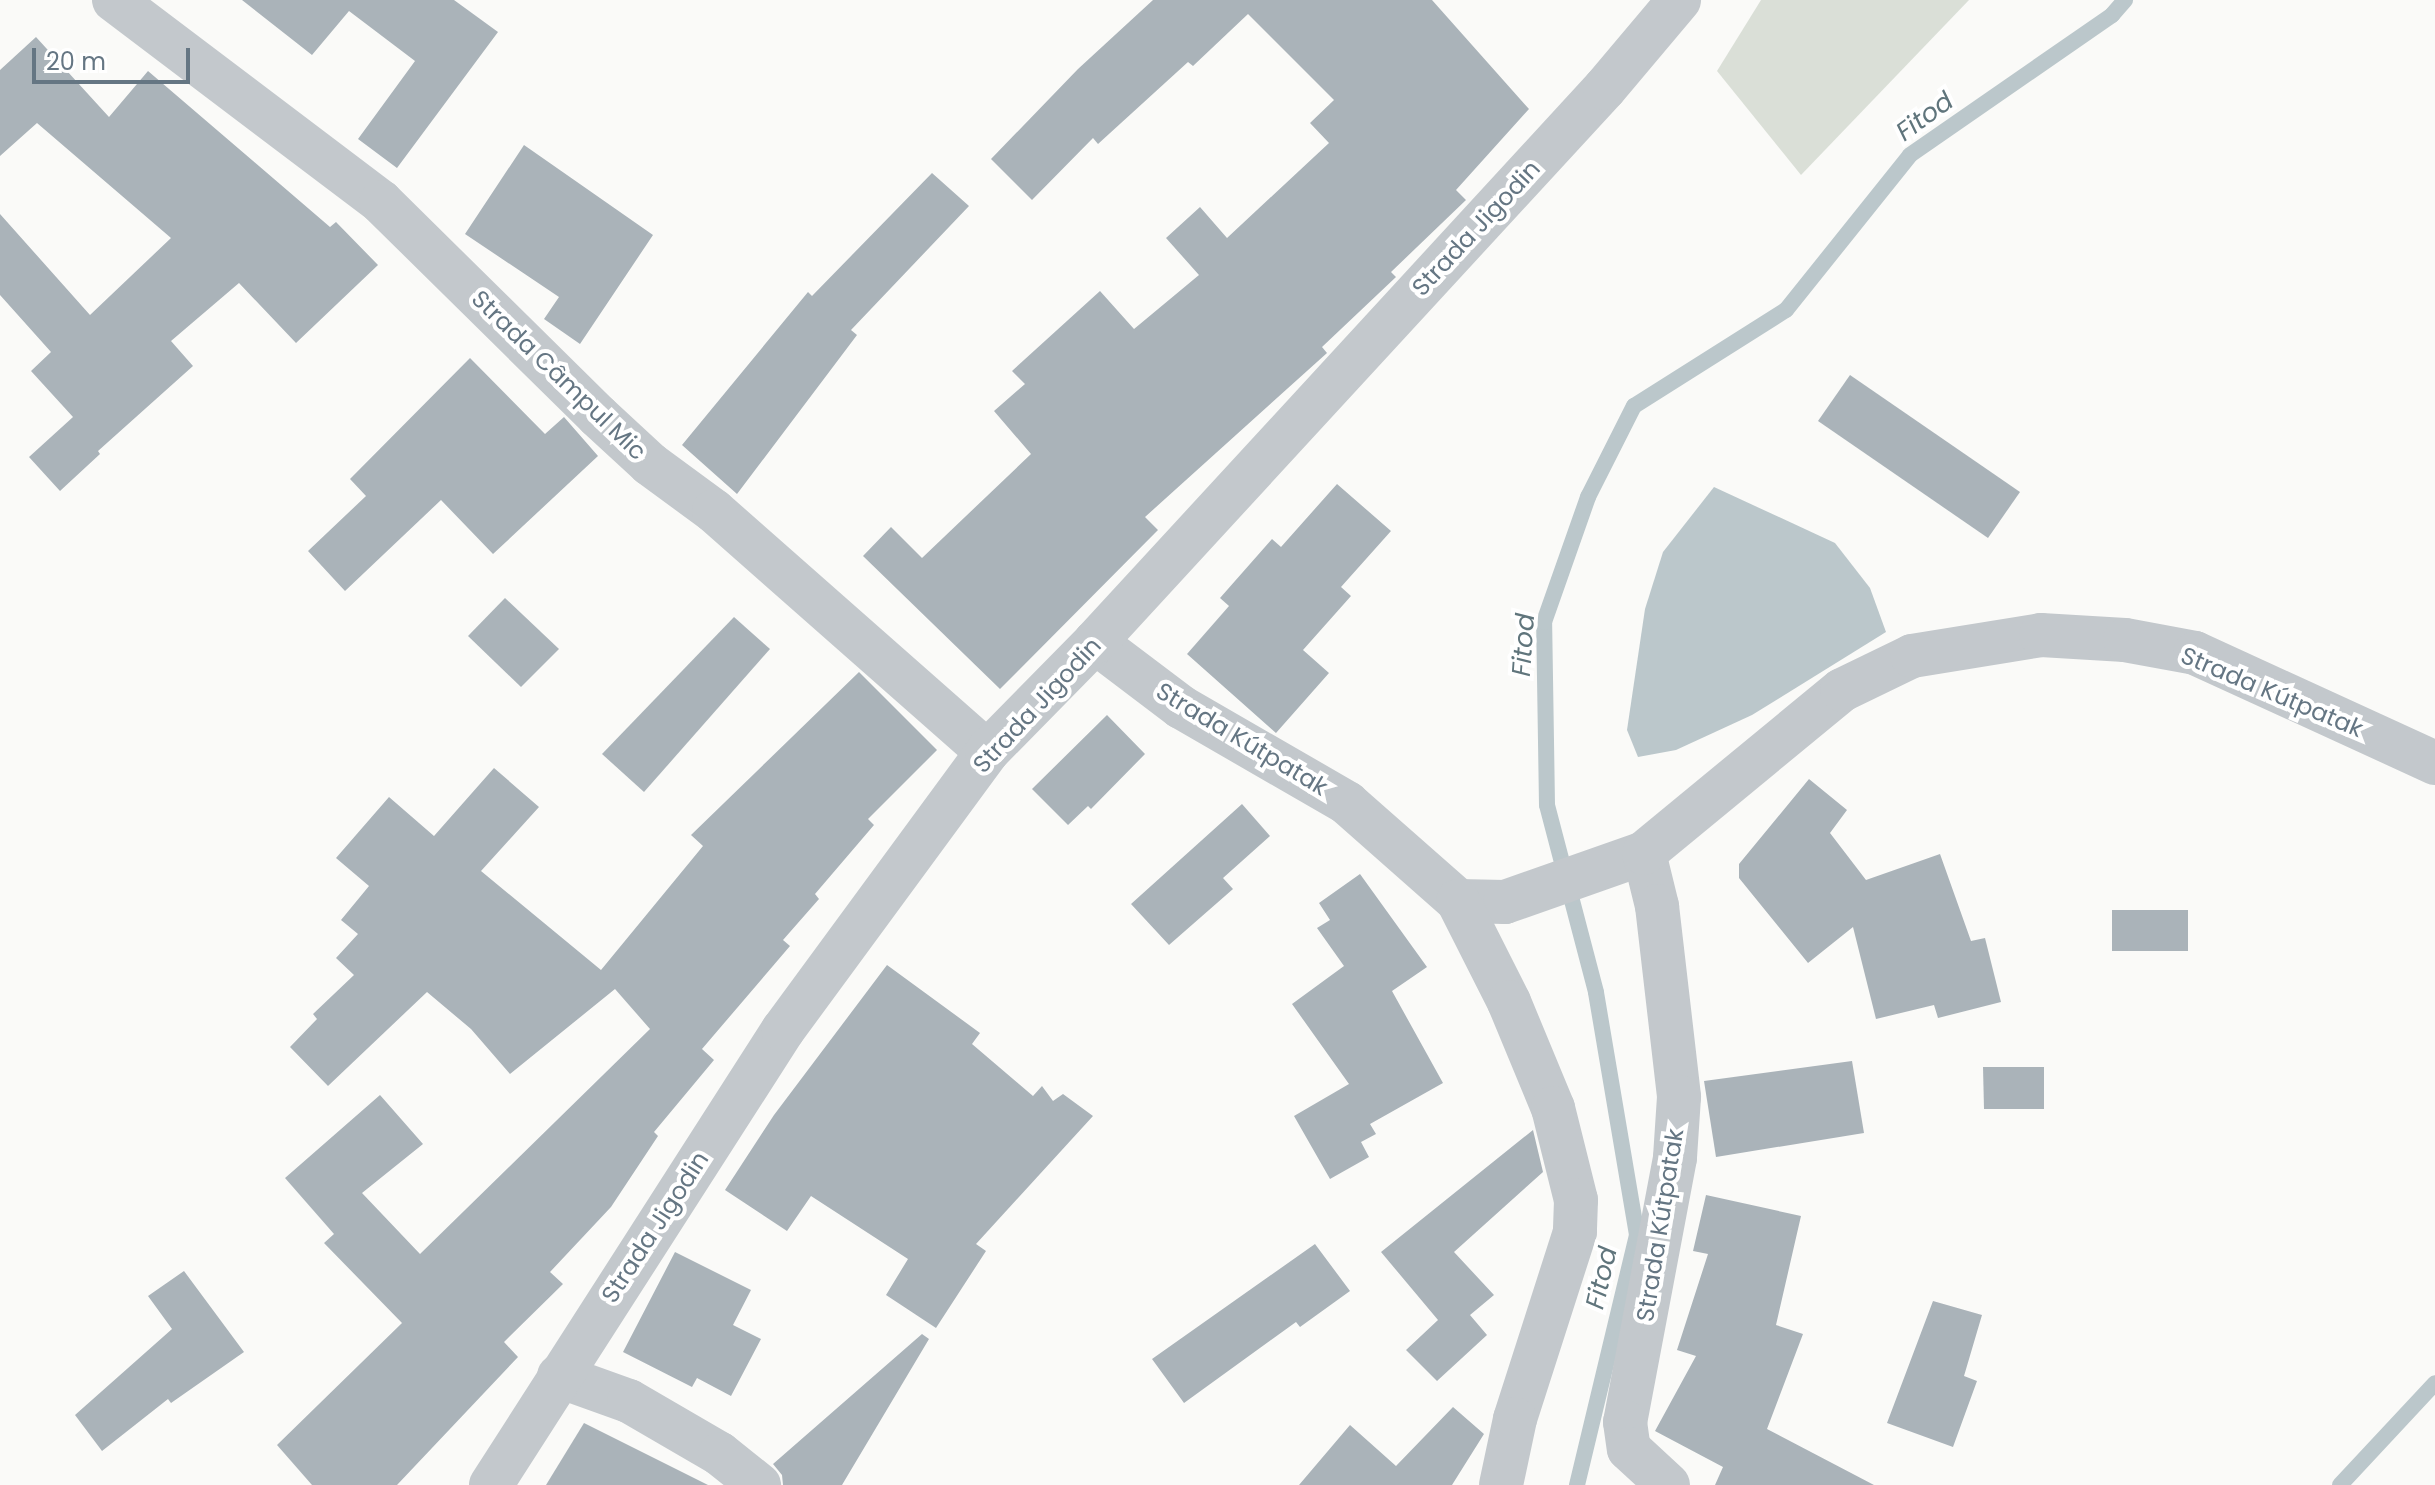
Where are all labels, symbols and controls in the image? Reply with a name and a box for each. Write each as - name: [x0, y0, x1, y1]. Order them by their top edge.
- scale bar: [36, 32, 194, 82]
- text: 20 m: [46, 45, 106, 78]
- water label: Fitod: [1890, 86, 1960, 148]
- street label: Strada Jigodin: [1406, 154, 1546, 302]
- street label: Strada Câmpul Mic: [466, 284, 652, 466]
- water label: Fitod: [1506, 612, 1542, 678]
- street label: Strada Jigodin: [967, 631, 1107, 779]
- street label: Strada Kútpatak: [2177, 641, 2367, 743]
- street label: Strada Kútpatak: [1151, 676, 1333, 802]
- street label: Strada Kútpatak: [1631, 1126, 1689, 1324]
- street label: Strada Jigodin: [595, 1146, 715, 1308]
- water label: Fitod: [1580, 1244, 1624, 1312]

